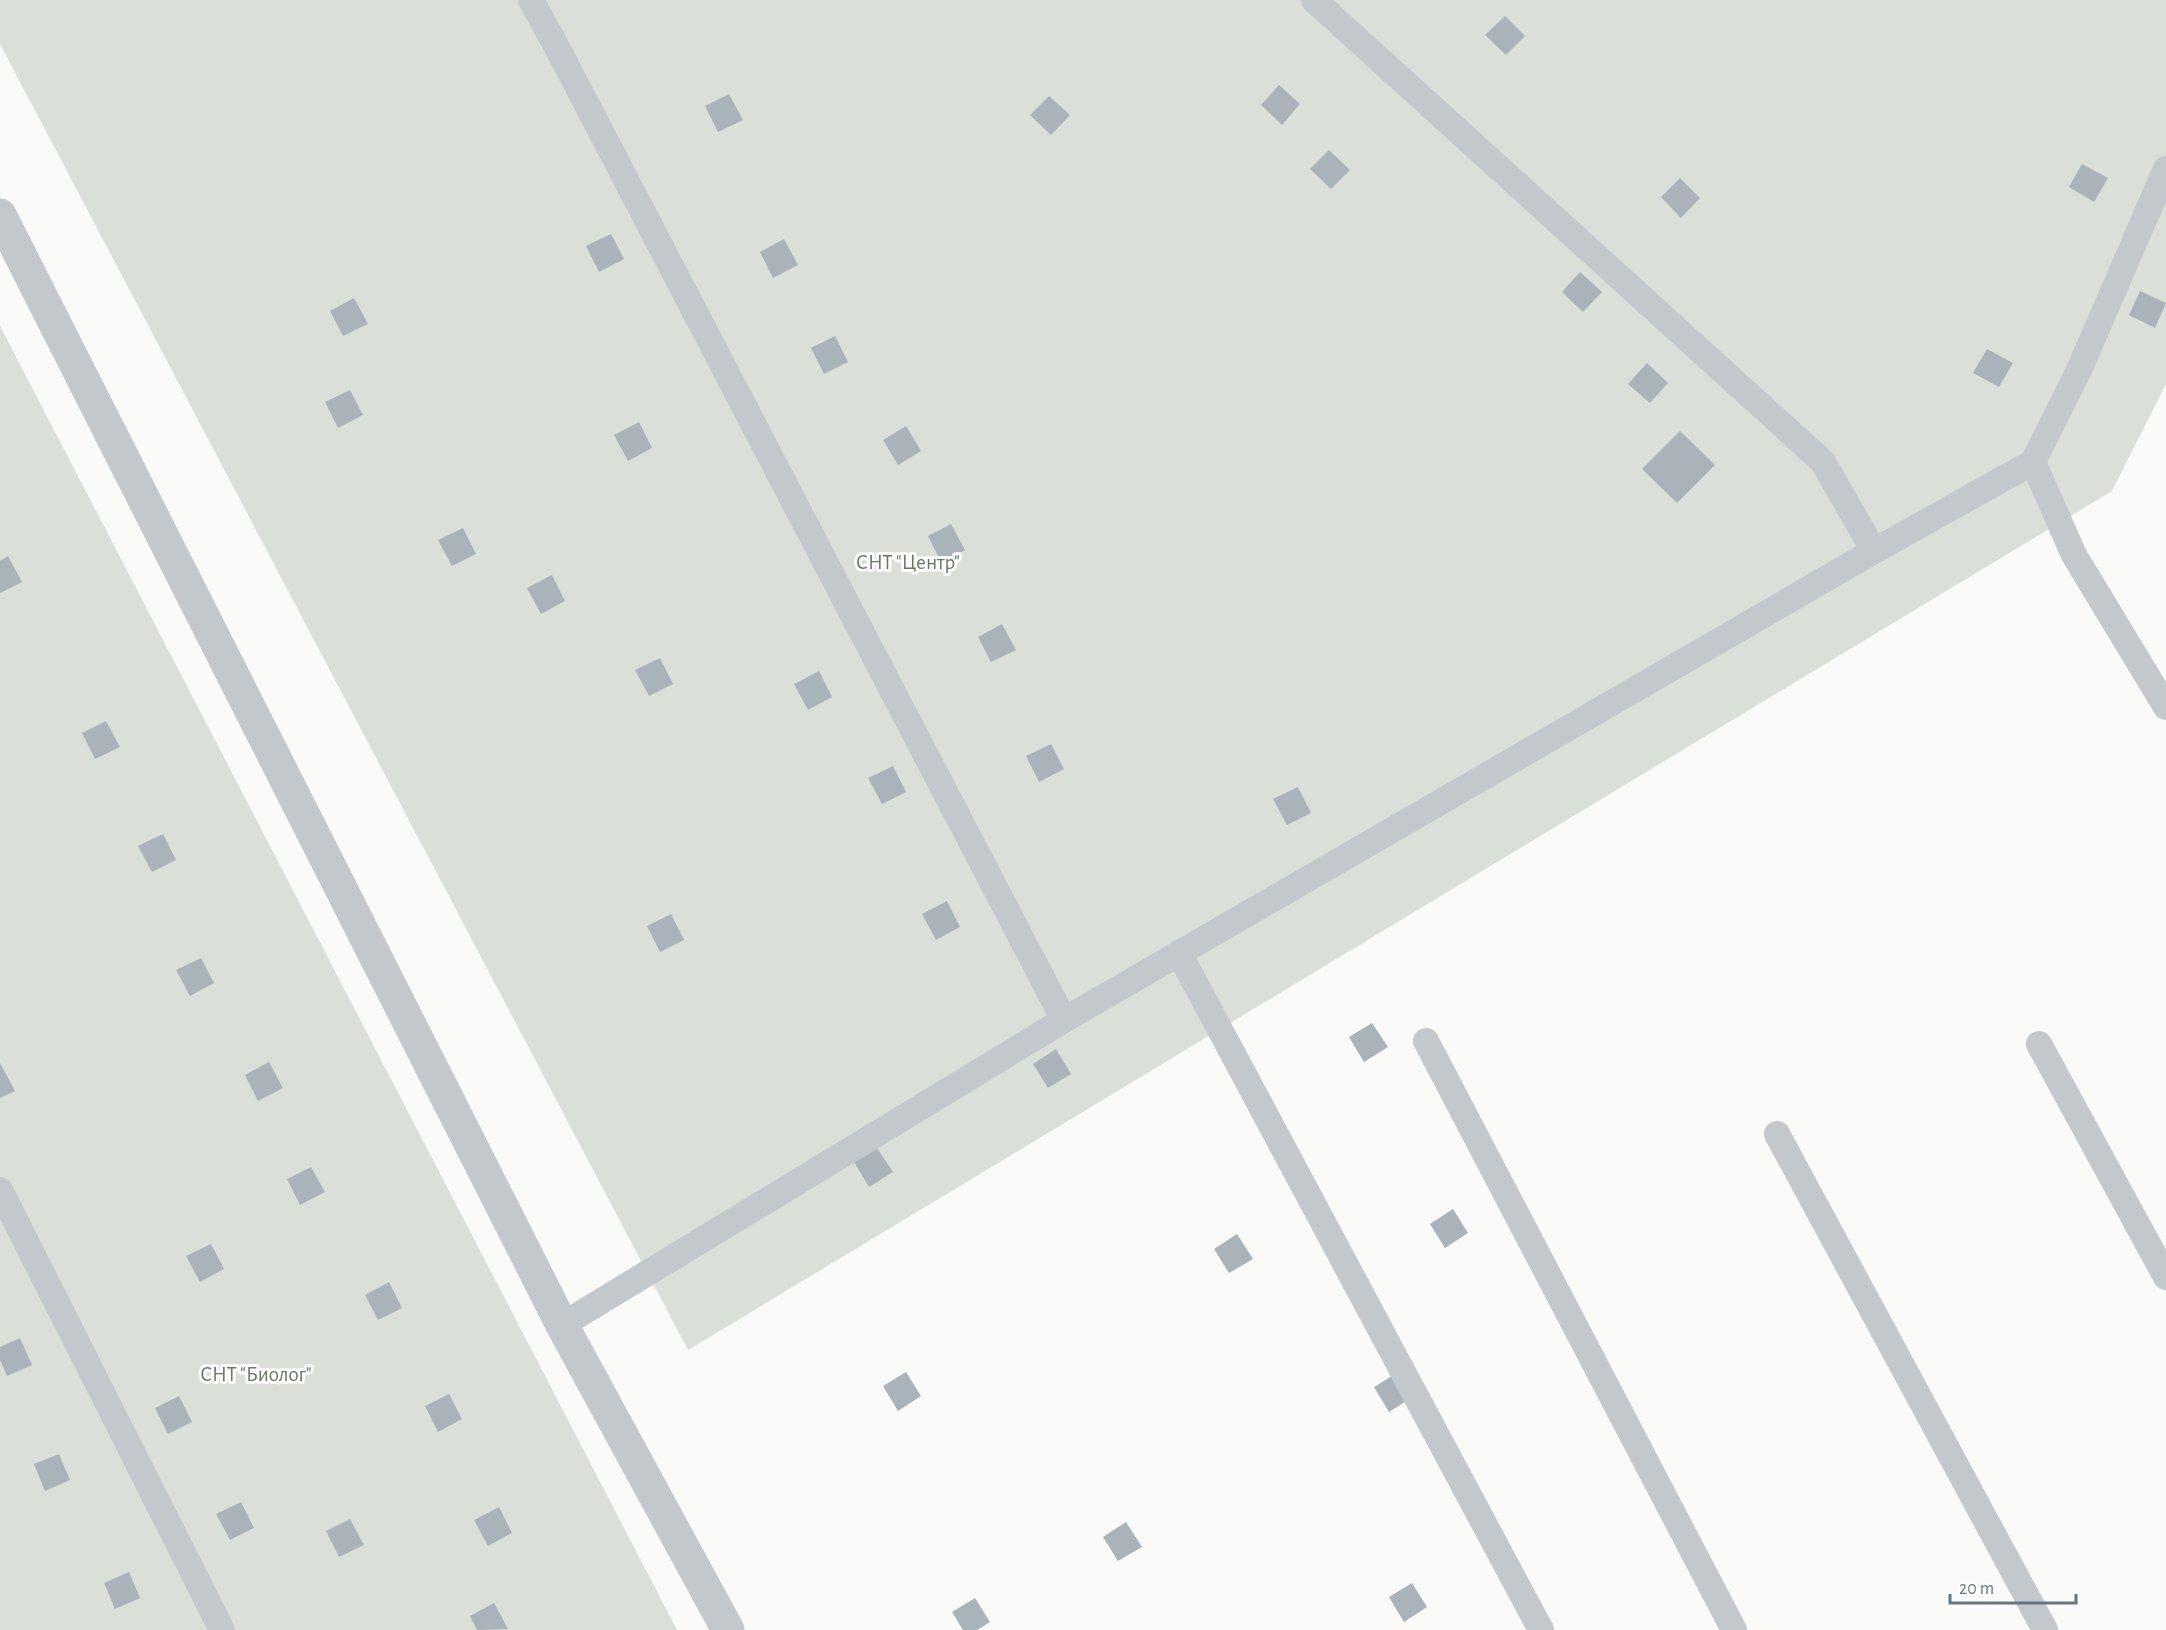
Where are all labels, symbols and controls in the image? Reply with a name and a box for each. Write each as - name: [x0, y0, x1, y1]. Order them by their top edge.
- park label: СНТ "Центр": [856, 552, 960, 573]
- park label: СНТ "Биолог": [200, 1364, 312, 1385]
- scale bar: [1950, 1567, 2076, 1605]
- text: 20 m: [1959, 1580, 1994, 1598]

